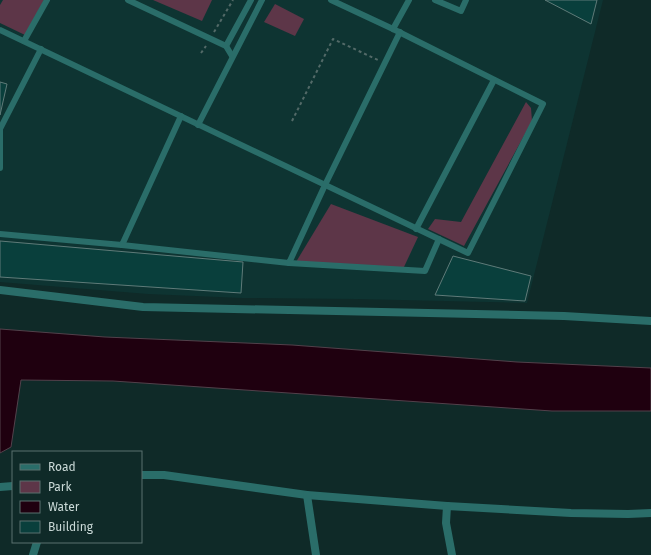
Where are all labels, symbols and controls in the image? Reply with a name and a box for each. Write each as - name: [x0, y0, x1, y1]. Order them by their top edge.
- legend: [12, 451, 142, 543]
- text: Road: [48, 460, 76, 474]
- text: Park: [48, 480, 72, 494]
- text: Water: [48, 500, 80, 514]
- text: Building: [48, 520, 94, 534]

